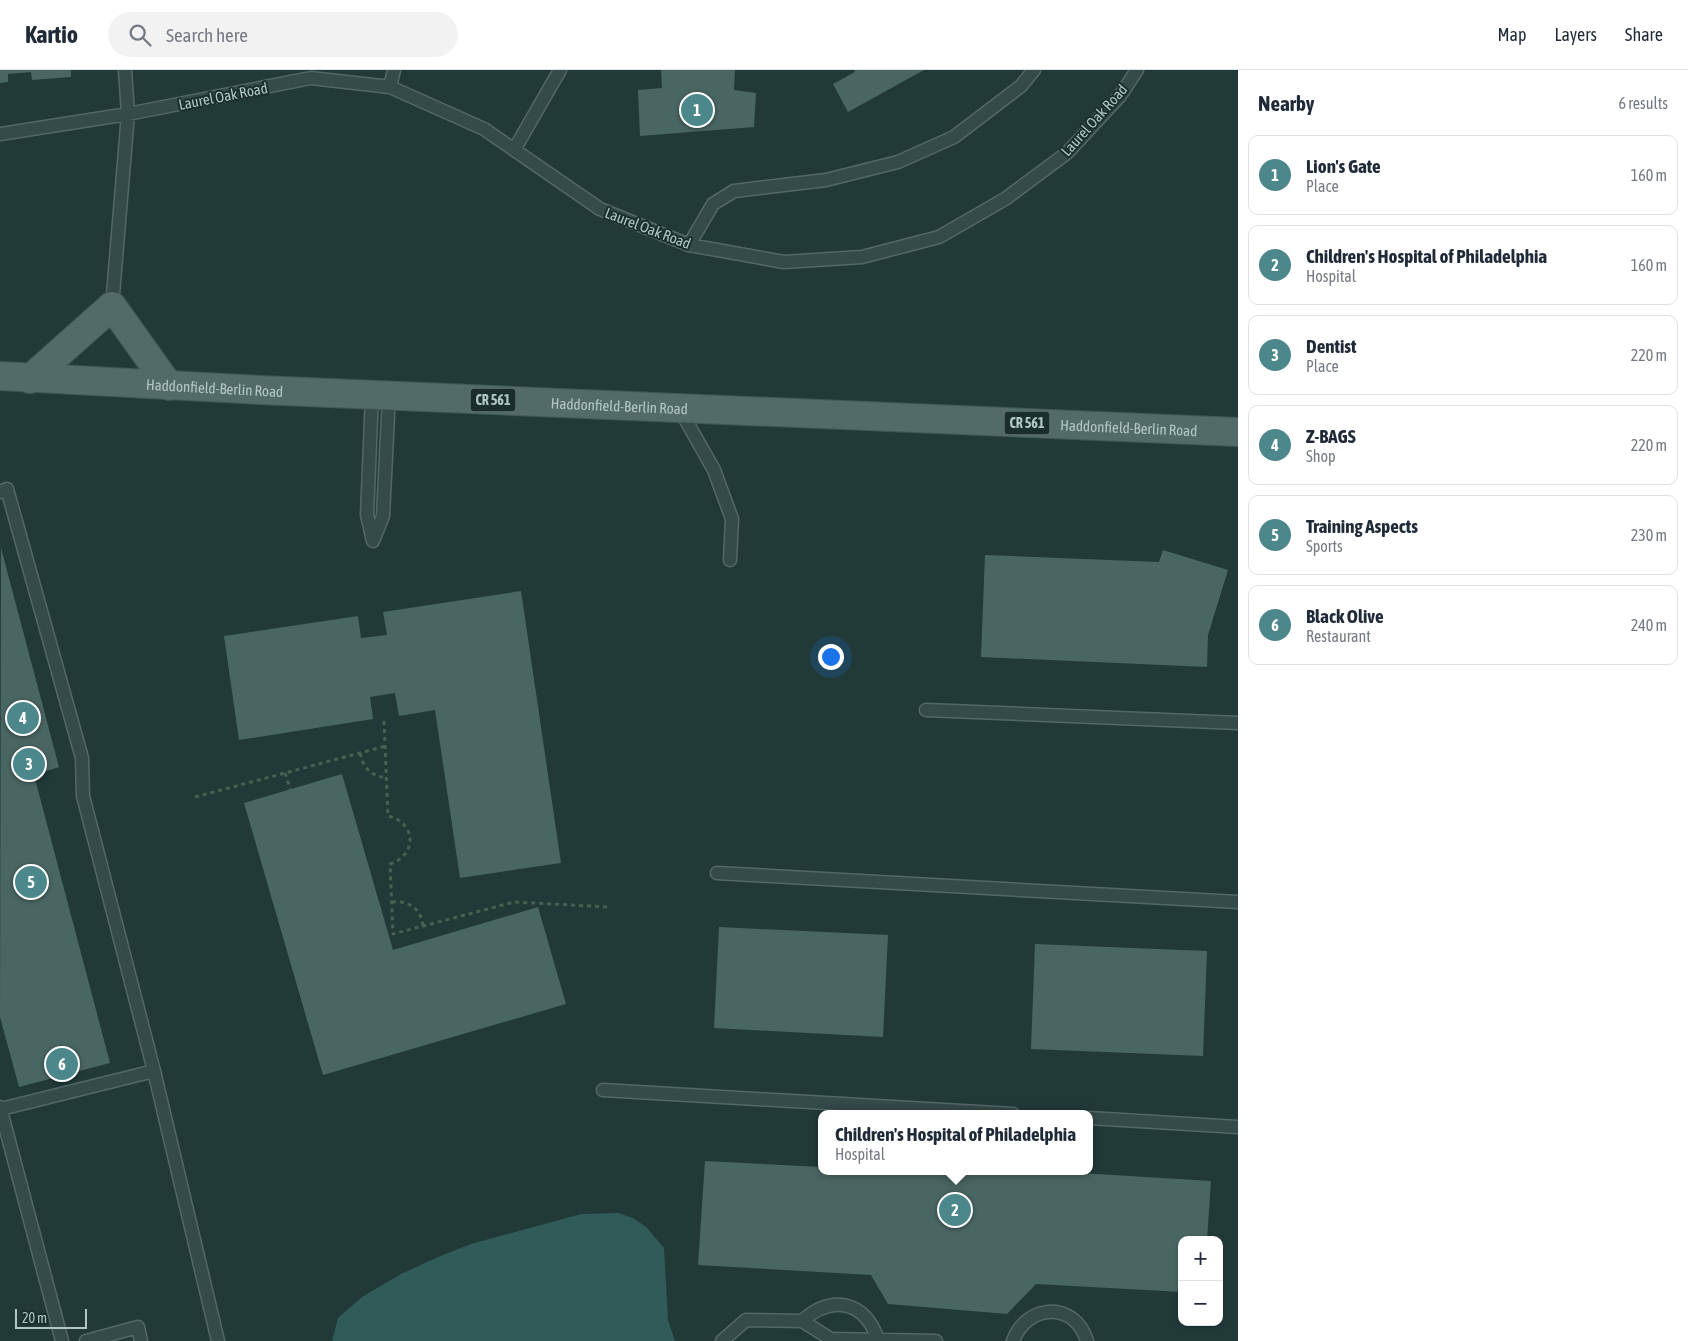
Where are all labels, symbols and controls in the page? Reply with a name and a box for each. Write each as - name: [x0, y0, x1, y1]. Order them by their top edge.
- search box: [108, 12, 458, 57]
- text: Kartio: [25, 21, 78, 48]
- icon: search: [126, 21, 154, 49]
- text: Search here: [166, 24, 248, 46]
- text: Map: [1497, 24, 1526, 45]
- text: Layers: [1554, 24, 1597, 45]
- text: Share: [1625, 24, 1663, 45]
- street label: Laurel Oak Road: [177, 79, 269, 113]
- street label: Laurel Oak Road: [1057, 81, 1131, 159]
- pin: 1: [681, 91, 713, 129]
- text: Nearby: [1258, 91, 1314, 115]
- text: 6 results: [1618, 94, 1668, 112]
- text: Lion's Gate: [1306, 155, 1381, 177]
- text: 1: [1271, 166, 1279, 184]
- text: 160 m: [1631, 166, 1667, 184]
- text: Place: [1306, 177, 1339, 195]
- street label: Laurel Oak Road: [603, 204, 693, 252]
- text: Children's Hospital of Philadelphia: [1306, 245, 1547, 267]
- text: 2: [1271, 256, 1279, 274]
- text: 160 m: [1631, 256, 1667, 274]
- text: Hospital: [1306, 267, 1356, 285]
- text: Dentist: [1306, 335, 1357, 357]
- text: 3: [1271, 346, 1279, 364]
- text: 220 m: [1631, 346, 1667, 364]
- text: Place: [1306, 357, 1339, 375]
- street label: Haddonfield-Berlin Road: [146, 375, 284, 399]
- road number: CR 561: [470, 388, 516, 412]
- street label: Haddonfield-Berlin Road: [550, 394, 688, 417]
- road number: CR 561: [1004, 412, 1050, 434]
- street label: Haddonfield-Berlin Road: [1060, 416, 1198, 439]
- text: Z-BAGS: [1306, 425, 1356, 447]
- text: 4: [1271, 436, 1279, 454]
- text: 220 m: [1631, 436, 1667, 454]
- text: Shop: [1306, 447, 1336, 465]
- text: Training Aspects: [1306, 515, 1418, 537]
- text: 5: [1271, 526, 1279, 544]
- text: 230 m: [1631, 526, 1667, 544]
- text: Sports: [1306, 537, 1343, 555]
- text: Black Olive: [1306, 605, 1384, 627]
- text: 6: [1271, 616, 1279, 634]
- text: 240 m: [1631, 616, 1667, 634]
- text: Restaurant: [1306, 627, 1371, 645]
- your location: [818, 644, 844, 670]
- pin: 4: [7, 699, 39, 737]
- pin: 3: [13, 745, 45, 783]
- pin: 5: [15, 863, 47, 901]
- pin: 6: [46, 1045, 78, 1083]
- popup: [818, 1110, 1093, 1175]
- text: Children's Hospital of Philadelphia: [835, 1123, 1076, 1145]
- text: Hospital: [835, 1145, 885, 1163]
- pin: 2: [939, 1191, 971, 1229]
- map controls: [1178, 1236, 1223, 1326]
- button: +: [1178, 1236, 1223, 1281]
- button: −: [1178, 1281, 1223, 1326]
- scale bar: [15, 1306, 88, 1329]
- text: 20 m: [22, 1310, 47, 1326]

